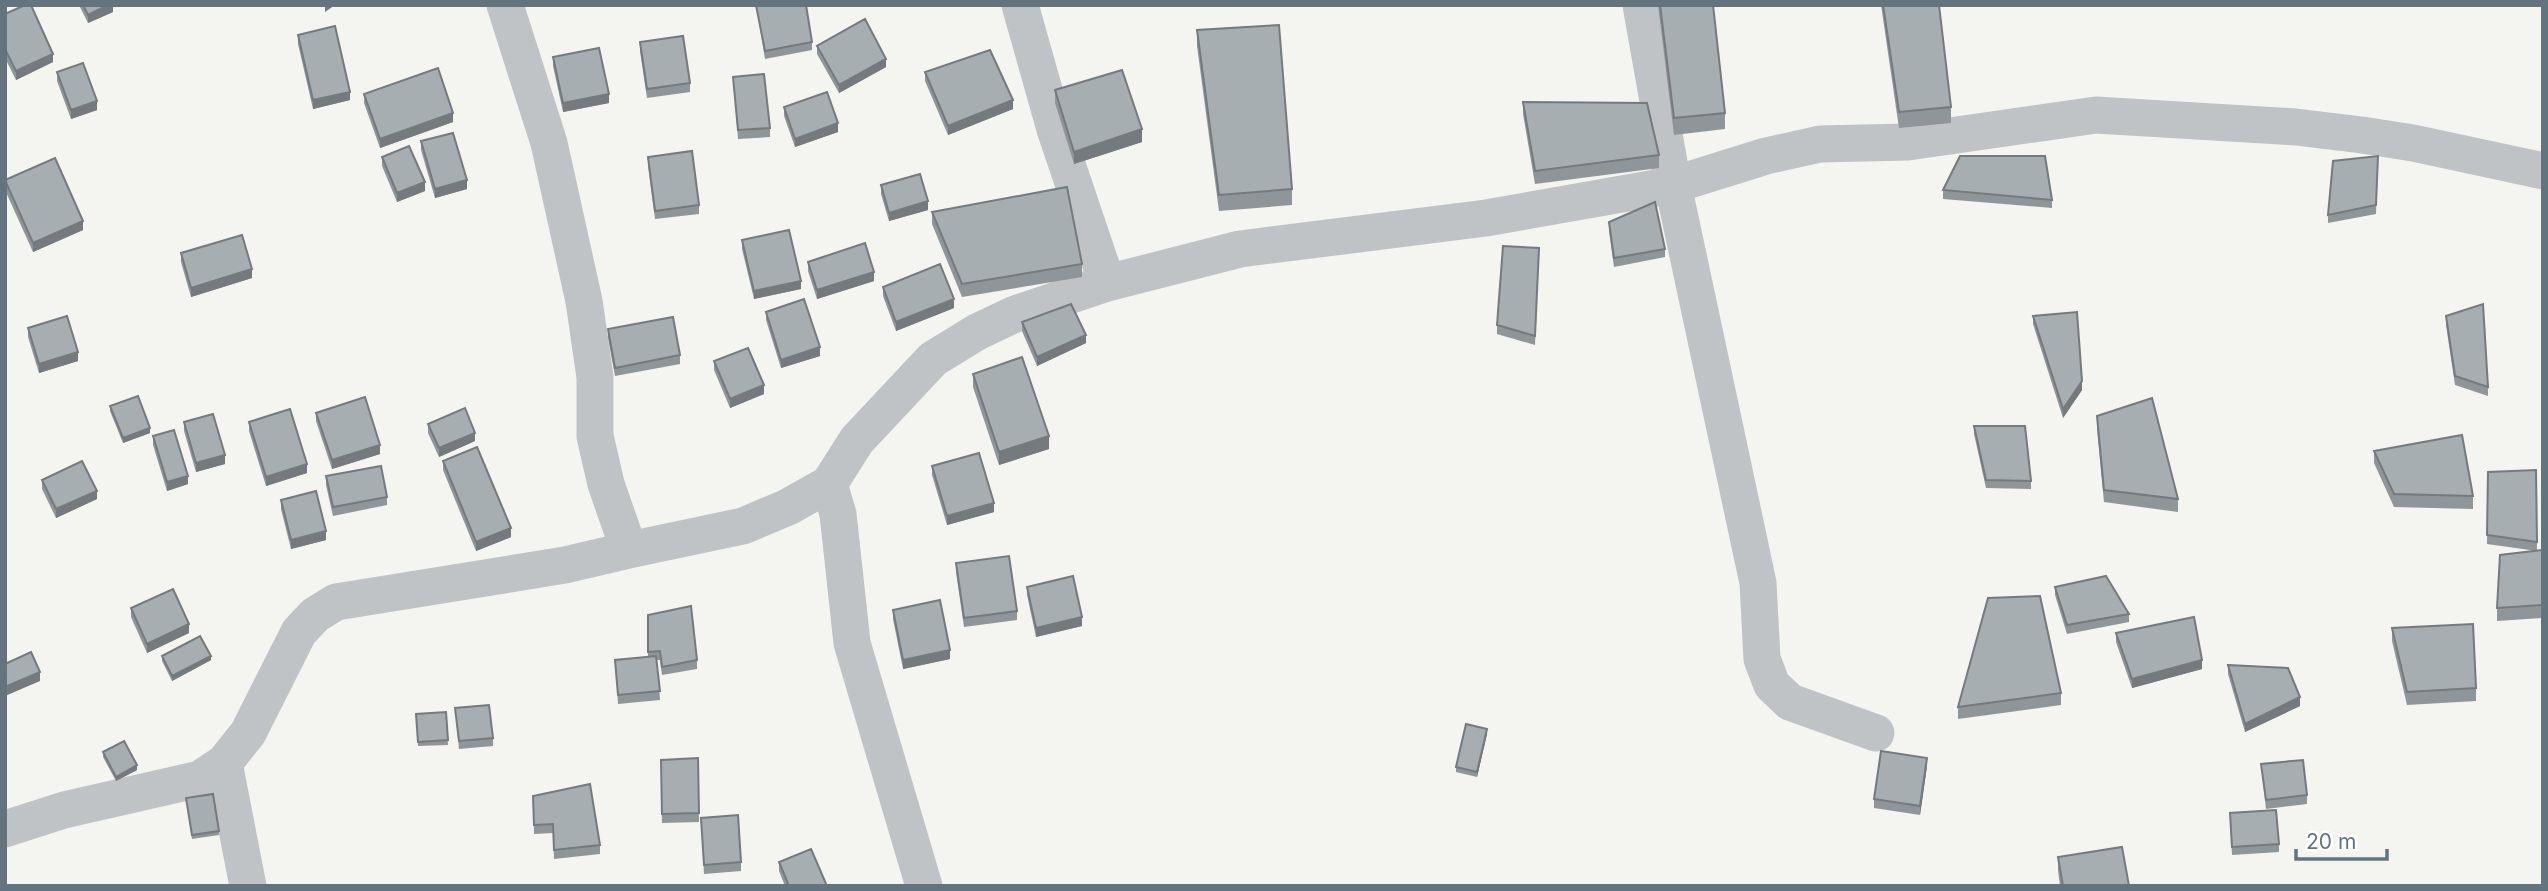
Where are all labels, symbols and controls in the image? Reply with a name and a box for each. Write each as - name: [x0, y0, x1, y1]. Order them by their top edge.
- scale bar: [2296, 818, 2387, 862]
- text: 20 m: [2306, 829, 2356, 854]

